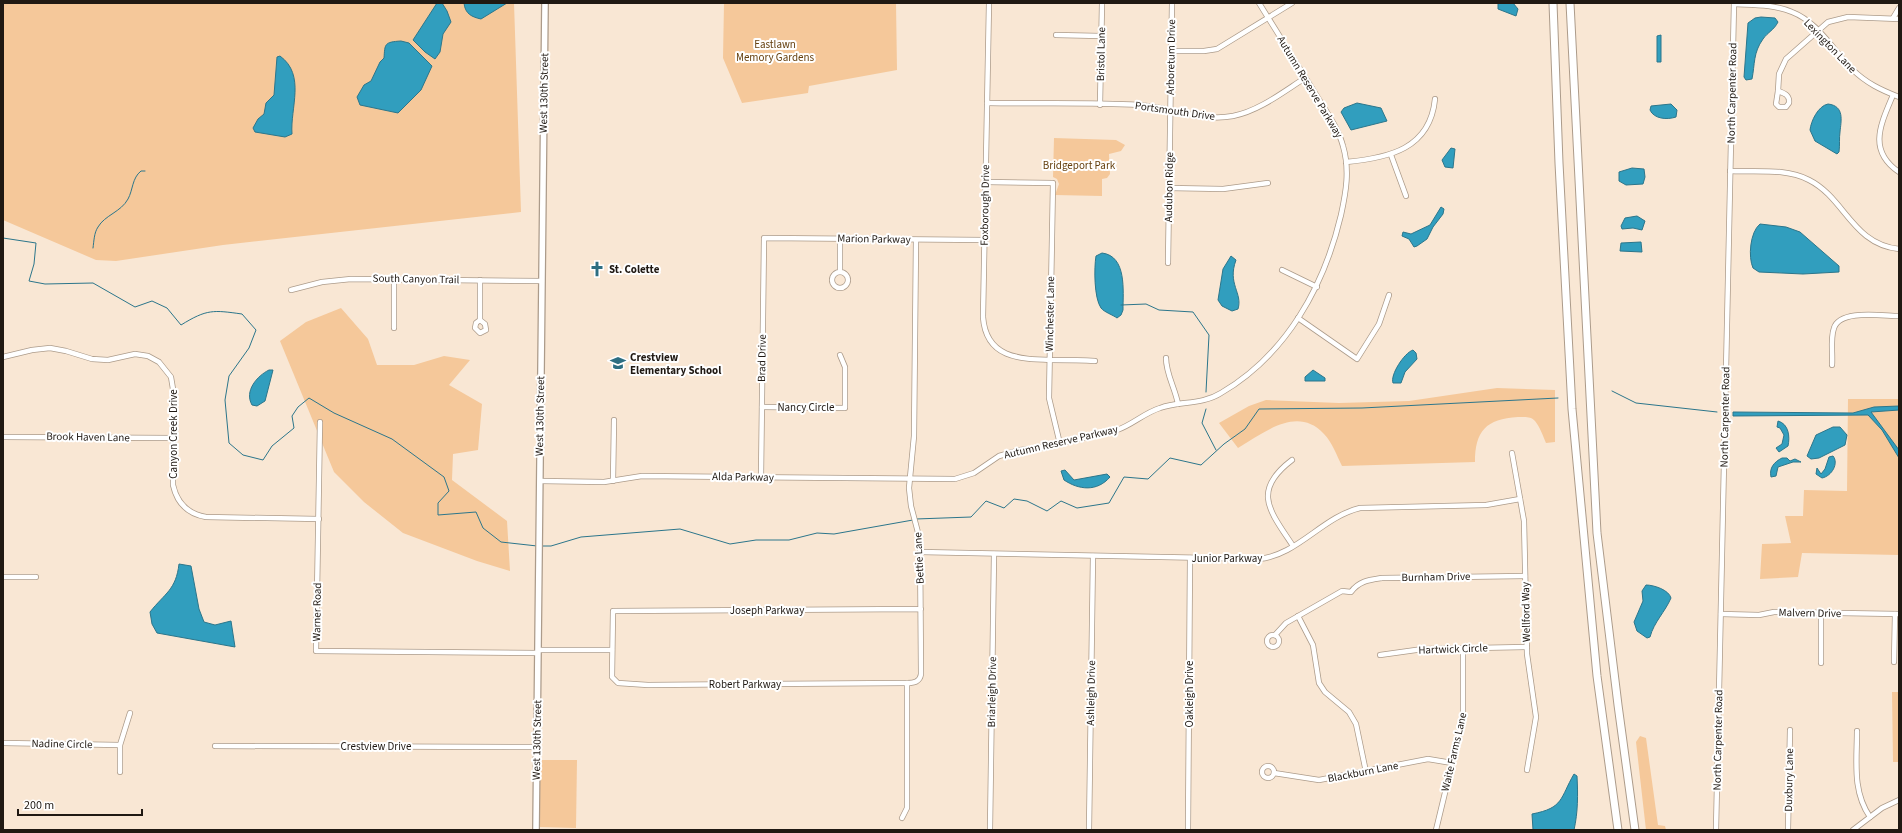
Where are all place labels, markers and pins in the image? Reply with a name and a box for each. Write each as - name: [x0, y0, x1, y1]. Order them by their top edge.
- church icon: St. Colette: [588, 260, 606, 278]
- place label: St. Colette: [609, 262, 660, 277]
- place label: Crestview Elementary School: [630, 350, 722, 378]
- school or university icon: Crestview Elementary School: [609, 354, 627, 372]

